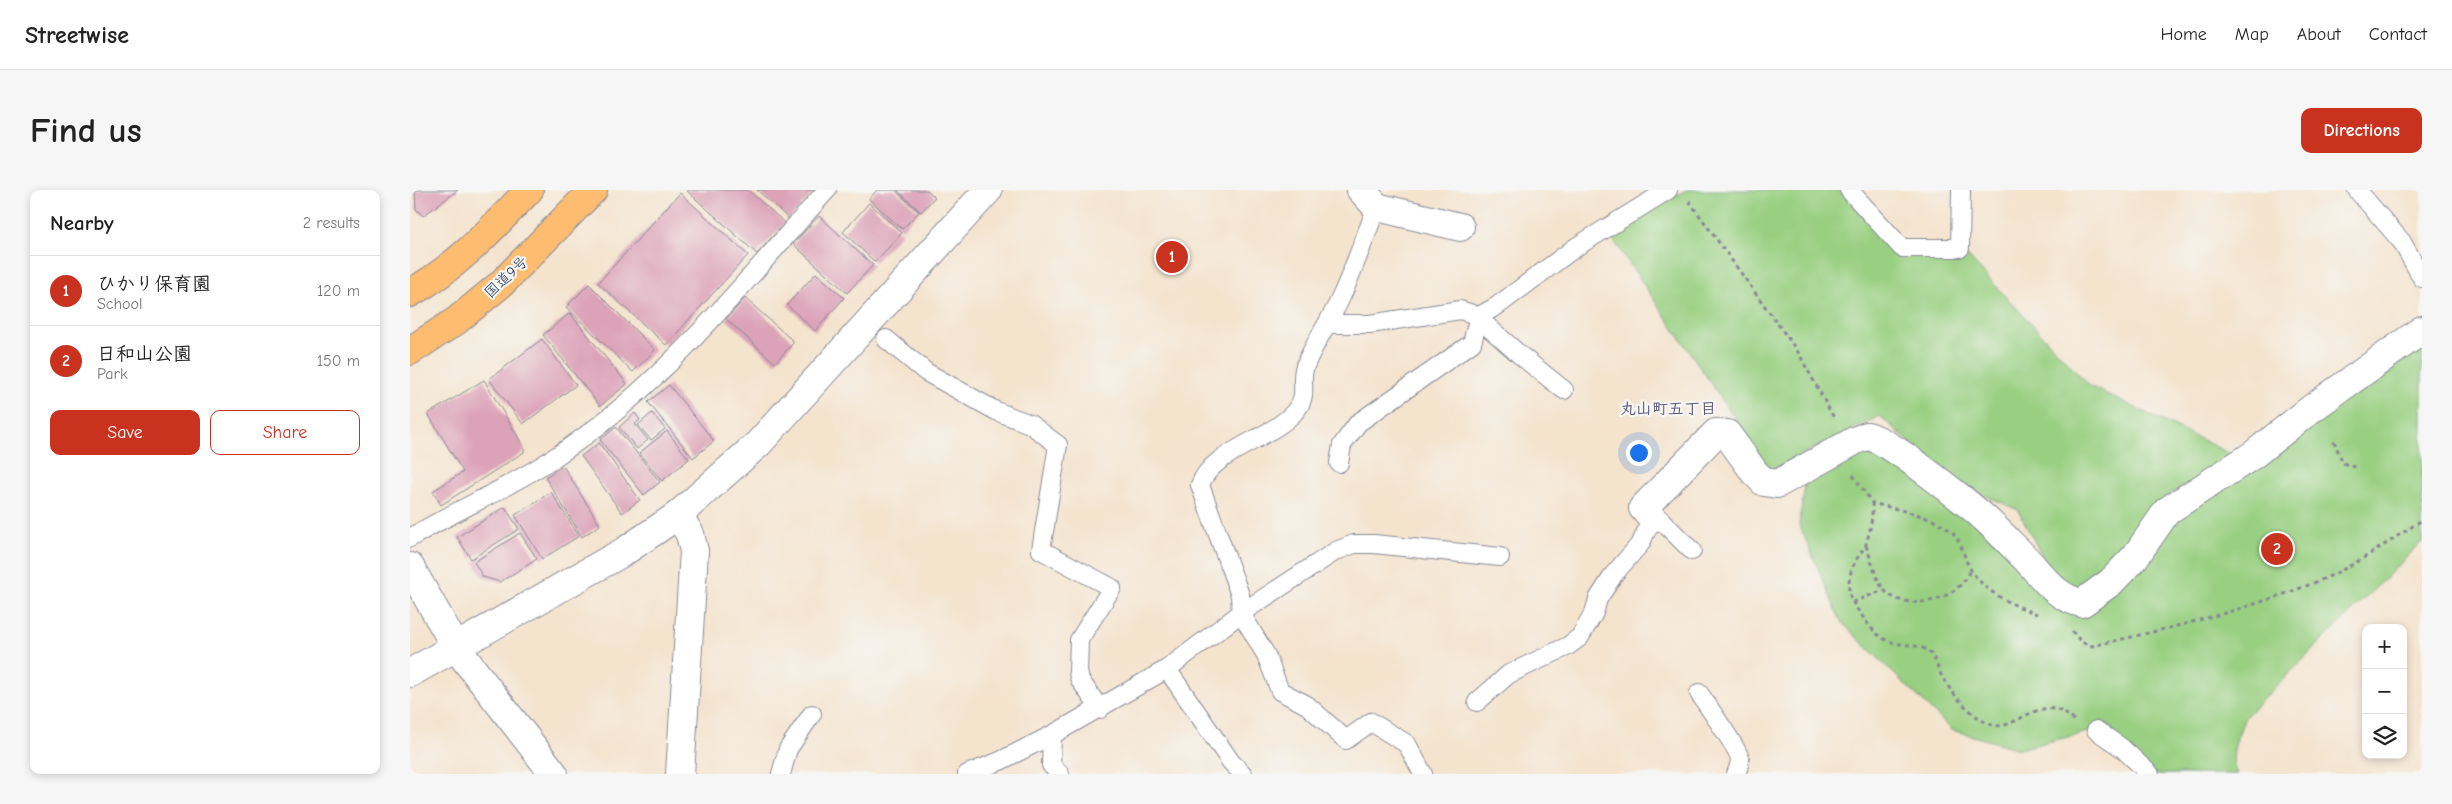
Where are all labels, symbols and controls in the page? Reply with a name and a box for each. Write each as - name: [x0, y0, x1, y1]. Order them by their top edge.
- text: Streetwise: [25, 21, 129, 49]
- text: Home: [2160, 24, 2207, 45]
- text: Map: [2235, 24, 2269, 45]
- text: About: [2297, 24, 2341, 45]
- text: Contact: [2369, 24, 2427, 45]
- button: Directions: [2301, 108, 2422, 153]
- text: Find us: [30, 110, 142, 151]
- text: Nearby: [50, 211, 114, 235]
- text: 2 results: [303, 214, 360, 232]
- pin: 1: [1156, 238, 1188, 276]
- street label: 国道9号: [480, 252, 532, 302]
- text: ひかり保育園: [97, 273, 211, 295]
- text: 1: [63, 282, 69, 300]
- text: 120 m: [317, 282, 360, 300]
- text: School: [97, 295, 143, 313]
- text: 日和山公園: [97, 343, 192, 365]
- text: 2: [62, 352, 70, 370]
- text: 150 m: [317, 352, 360, 370]
- text: Park: [97, 365, 128, 383]
- district label: 丸山町五丁目: [1620, 400, 1716, 418]
- button: Save: [50, 410, 200, 455]
- button: Share: [210, 410, 360, 455]
- your location: [1626, 440, 1652, 466]
- pin: 2: [2261, 530, 2293, 568]
- map controls: [2362, 624, 2407, 759]
- button: +: [2362, 624, 2407, 669]
- button: −: [2362, 669, 2407, 714]
- button: layers: [2362, 714, 2407, 759]

